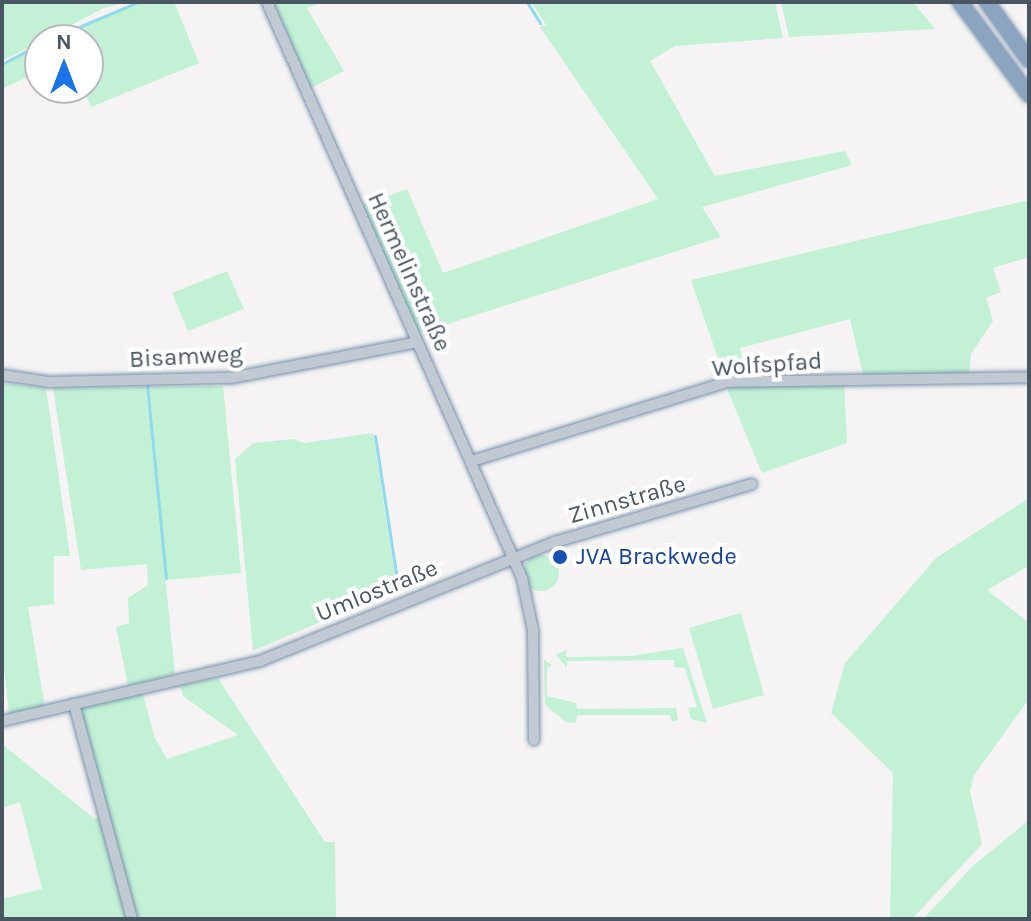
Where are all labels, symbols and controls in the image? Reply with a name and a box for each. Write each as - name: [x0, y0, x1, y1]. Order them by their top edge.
- north arrow: [24, 24, 104, 104]
- text: N: [56, 29, 72, 55]
- street label: Hermelinstraße: [361, 188, 457, 356]
- street label: Bisamweg: [129, 340, 243, 374]
- street label: Wolfspfad: [711, 347, 823, 383]
- street label: Zinnstraße: [565, 469, 689, 531]
- place label: JVA Brackwede: [576, 543, 737, 571]
- marker: JVA Brackwede: [551, 548, 569, 566]
- street label: Umlostraße: [312, 554, 442, 628]

